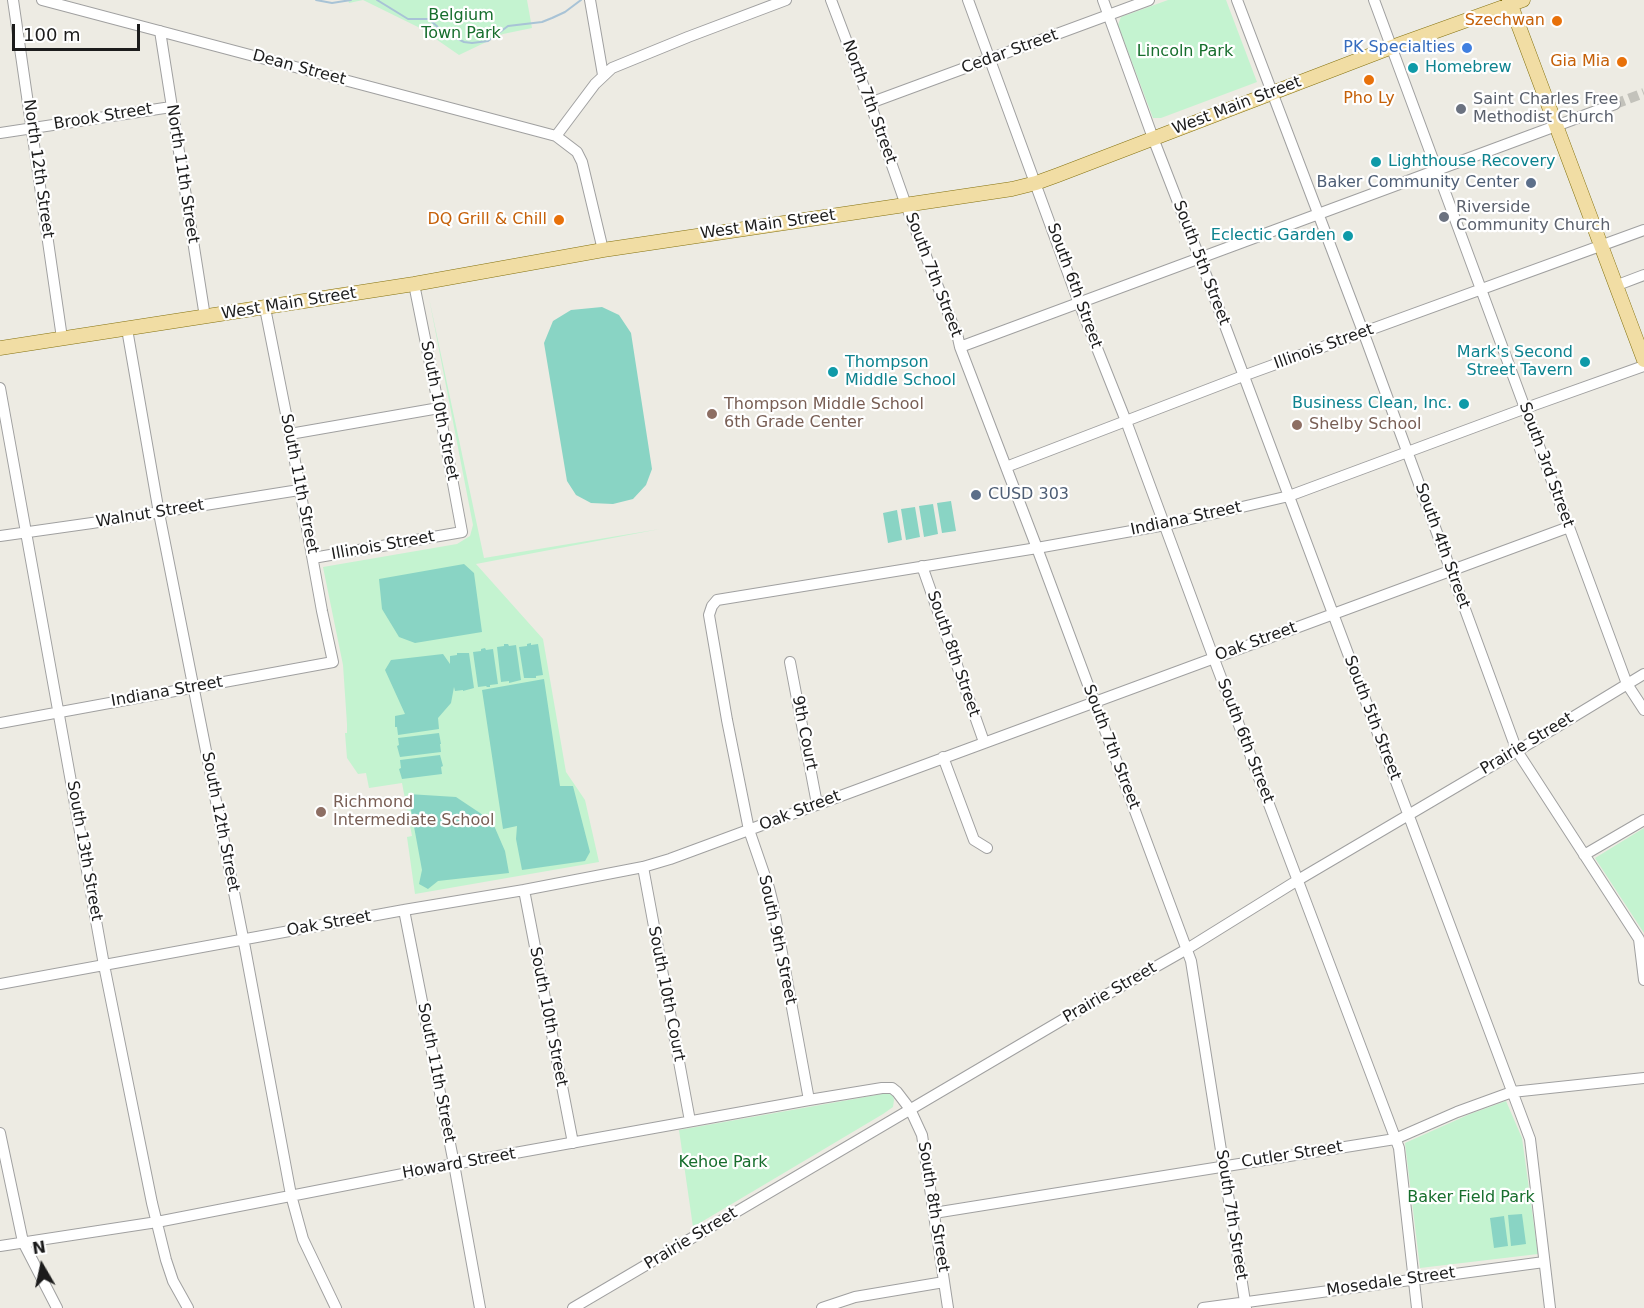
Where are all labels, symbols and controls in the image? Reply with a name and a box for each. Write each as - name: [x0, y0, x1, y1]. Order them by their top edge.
- park label: Belgium Town Park: [421, 6, 501, 44]
- place label: Szechwan: [1465, 11, 1545, 31]
- scale bar: [15, 12, 142, 50]
- marker: Szechwan: [1550, 14, 1564, 28]
- text: 100 m: [23, 24, 81, 45]
- street label: Cedar Street: [959, 26, 1061, 78]
- street label: North 7th Street: [838, 38, 900, 166]
- place label: PK Specialties: [1343, 38, 1455, 58]
- marker: PK Specialties: [1460, 41, 1474, 55]
- park label: Lincoln Park: [1137, 42, 1233, 62]
- street label: Dean Street: [250, 46, 348, 90]
- place label: Gia Mia: [1550, 52, 1610, 72]
- marker: Gia Mia: [1615, 55, 1629, 69]
- place label: Homebrew: [1425, 58, 1512, 78]
- marker: Homebrew: [1406, 61, 1420, 75]
- street label: West Main Street: [1170, 73, 1304, 139]
- marker: Pho Ly: [1362, 73, 1376, 87]
- place label: Pho Ly: [1343, 89, 1395, 109]
- place label: Saint Charles Free Methodist Church: [1473, 90, 1618, 128]
- street label: North 12th Street: [19, 98, 57, 240]
- street label: Brook Street: [52, 100, 154, 134]
- marker: Saint Charles Free Methodist Church: [1454, 102, 1468, 116]
- street label: North 11th Street: [162, 103, 202, 245]
- place label: Lighthouse Recovery: [1388, 152, 1555, 172]
- marker: Lighthouse Recovery: [1369, 155, 1383, 169]
- place label: Baker Community Center: [1316, 173, 1519, 193]
- marker: Baker Community Center: [1524, 176, 1538, 190]
- street label: South 5th Street: [1168, 198, 1234, 328]
- place label: Riverside Community Church: [1456, 198, 1610, 236]
- street label: West Main Street: [699, 206, 837, 244]
- place label: DQ Grill & Chill: [427, 210, 547, 230]
- street label: South 7th Street: [900, 210, 966, 340]
- marker: Riverside Community Church: [1437, 210, 1451, 224]
- marker: DQ Grill & Chill: [552, 213, 566, 227]
- street label: South 6th Street: [1042, 221, 1106, 351]
- place label: Eclectic Garden: [1211, 226, 1336, 246]
- marker: Eclectic Garden: [1341, 229, 1355, 243]
- street label: West Main Street: [220, 284, 358, 324]
- street label: Illinois Street: [1272, 320, 1376, 374]
- street label: South 10th Street: [416, 339, 462, 483]
- place label: Mark's Second Street Tavern: [1457, 343, 1573, 381]
- place label: Thompson Middle School: [845, 353, 956, 391]
- marker: Mark's Second Street Tavern: [1578, 355, 1592, 369]
- marker: Thompson Middle School: [826, 365, 840, 379]
- place label: Business Clean, Inc.: [1292, 394, 1452, 414]
- place label: Thompson Middle School 6th Grade Center: [724, 395, 924, 433]
- marker: Business Clean, Inc.: [1457, 397, 1471, 411]
- street label: South 3rd Street: [1514, 400, 1578, 530]
- marker: Thompson Middle School 6th Grade Center: [705, 407, 719, 421]
- street label: South 11th Street: [276, 412, 322, 556]
- place label: Shelby School: [1309, 415, 1421, 435]
- marker: Shelby School: [1290, 418, 1304, 432]
- street label: South 4th Street: [1410, 481, 1474, 611]
- place label: CUSD 303: [988, 485, 1069, 505]
- marker: CUSD 303: [969, 488, 983, 502]
- street label: Walnut Street: [95, 496, 205, 532]
- street label: Indiana Street: [1129, 498, 1243, 540]
- street label: Illinois Street: [330, 527, 436, 565]
- street label: South 8th Street: [922, 589, 984, 719]
- street label: Oak Street: [1213, 618, 1299, 666]
- street label: South 5th Street: [1339, 653, 1405, 783]
- street label: Indiana Street: [110, 673, 224, 711]
- street label: South 6th Street: [1212, 676, 1278, 806]
- street label: South 7th Street: [1078, 682, 1144, 812]
- street label: 9th Court: [787, 694, 821, 772]
- street label: Prairie Street: [1477, 709, 1577, 779]
- street label: South 12th Street: [197, 750, 243, 894]
- street label: South 13th Street: [62, 779, 106, 923]
- street label: Oak Street: [757, 787, 843, 835]
- place label: Richmond Intermediate School: [333, 793, 494, 831]
- marker: Richmond Intermediate School: [314, 805, 328, 819]
- street label: South 9th Street: [754, 874, 800, 1006]
- street label: Oak Street: [285, 907, 373, 941]
- street label: South 10th Court: [643, 925, 689, 1063]
- street label: South 10th Street: [525, 945, 571, 1089]
- street label: Prairie Street: [1060, 958, 1160, 1028]
- street label: South 11th Street: [413, 1001, 459, 1145]
- street label: Cutler Street: [1240, 1138, 1344, 1172]
- street label: South 8th Street: [913, 1140, 953, 1274]
- street label: Howard Street: [401, 1145, 517, 1183]
- street label: South 7th Street: [1211, 1148, 1251, 1282]
- park label: Kehoe Park: [679, 1153, 767, 1173]
- park label: Baker Field Park: [1407, 1188, 1535, 1208]
- street label: Prairie Street: [641, 1204, 741, 1274]
- north arrow: [12, 1236, 72, 1296]
- text: N: [31, 1237, 47, 1258]
- street label: Mosedale Street: [1325, 1263, 1457, 1301]

